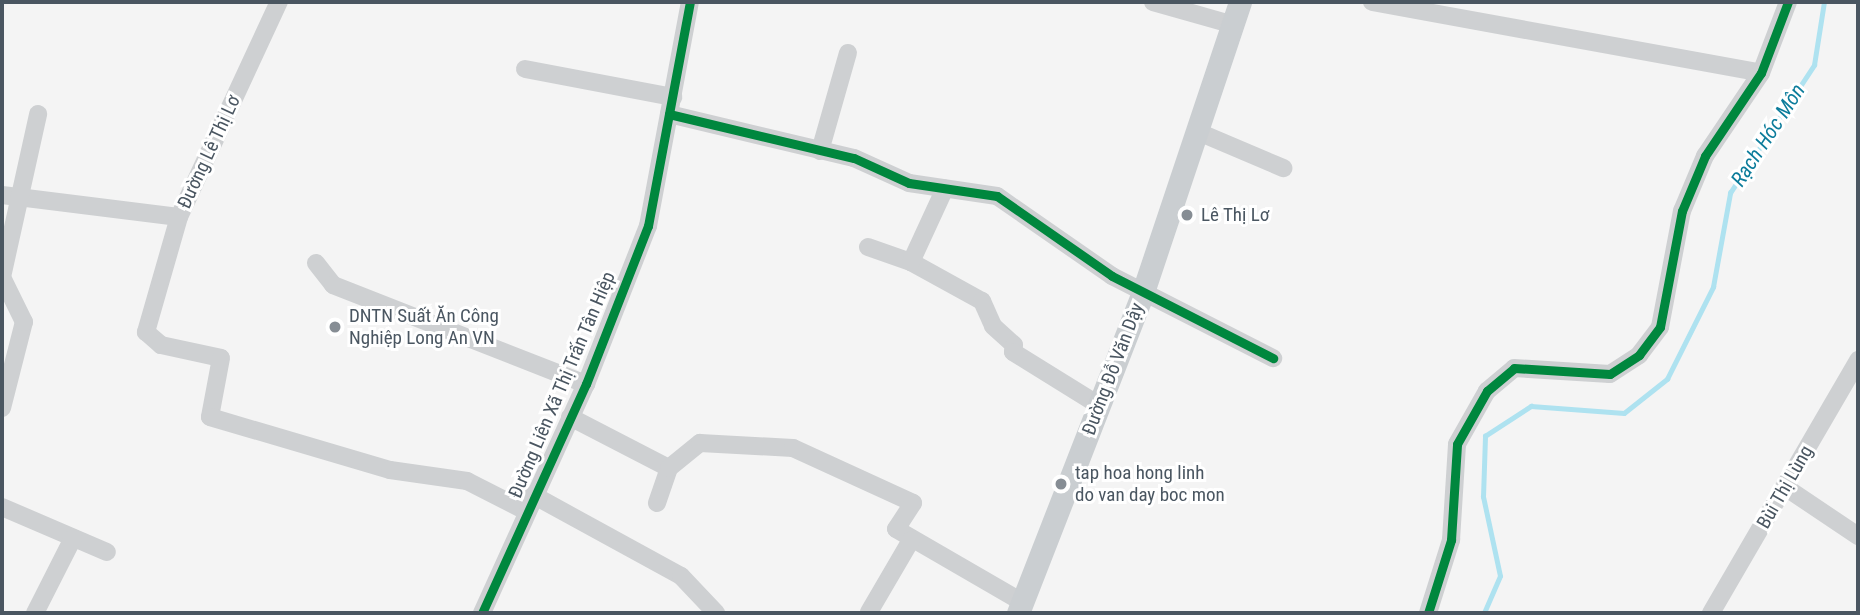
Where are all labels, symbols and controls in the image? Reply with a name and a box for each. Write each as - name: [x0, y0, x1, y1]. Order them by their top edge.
- water label: Rạch Hóc Môn: [1726, 79, 1810, 191]
- street label: Đường Lê Thị Lơ: [173, 92, 245, 212]
- place label: Lê Thị Lơ: [1201, 204, 1270, 226]
- marker: Lê Thị Lơ: [1179, 207, 1195, 223]
- street label: Đường Liên Xã Thị Trấn Tân Hiệp: [504, 268, 620, 502]
- street label: Đường Đỗ Văn Dậy: [1077, 300, 1149, 438]
- place label: DNTN Suất Ăn Công Nghiệp Long An VN: [349, 305, 499, 349]
- marker: DNTN Suất Ăn Công Nghiệp Long An VN: [327, 319, 343, 335]
- street label: Bùi Thị Lùng: [1752, 441, 1818, 533]
- place label: tap hoa hong linh do van day boc mon: [1075, 462, 1225, 506]
- marker: tap hoa hong linh do van day boc mon: [1053, 476, 1069, 492]

